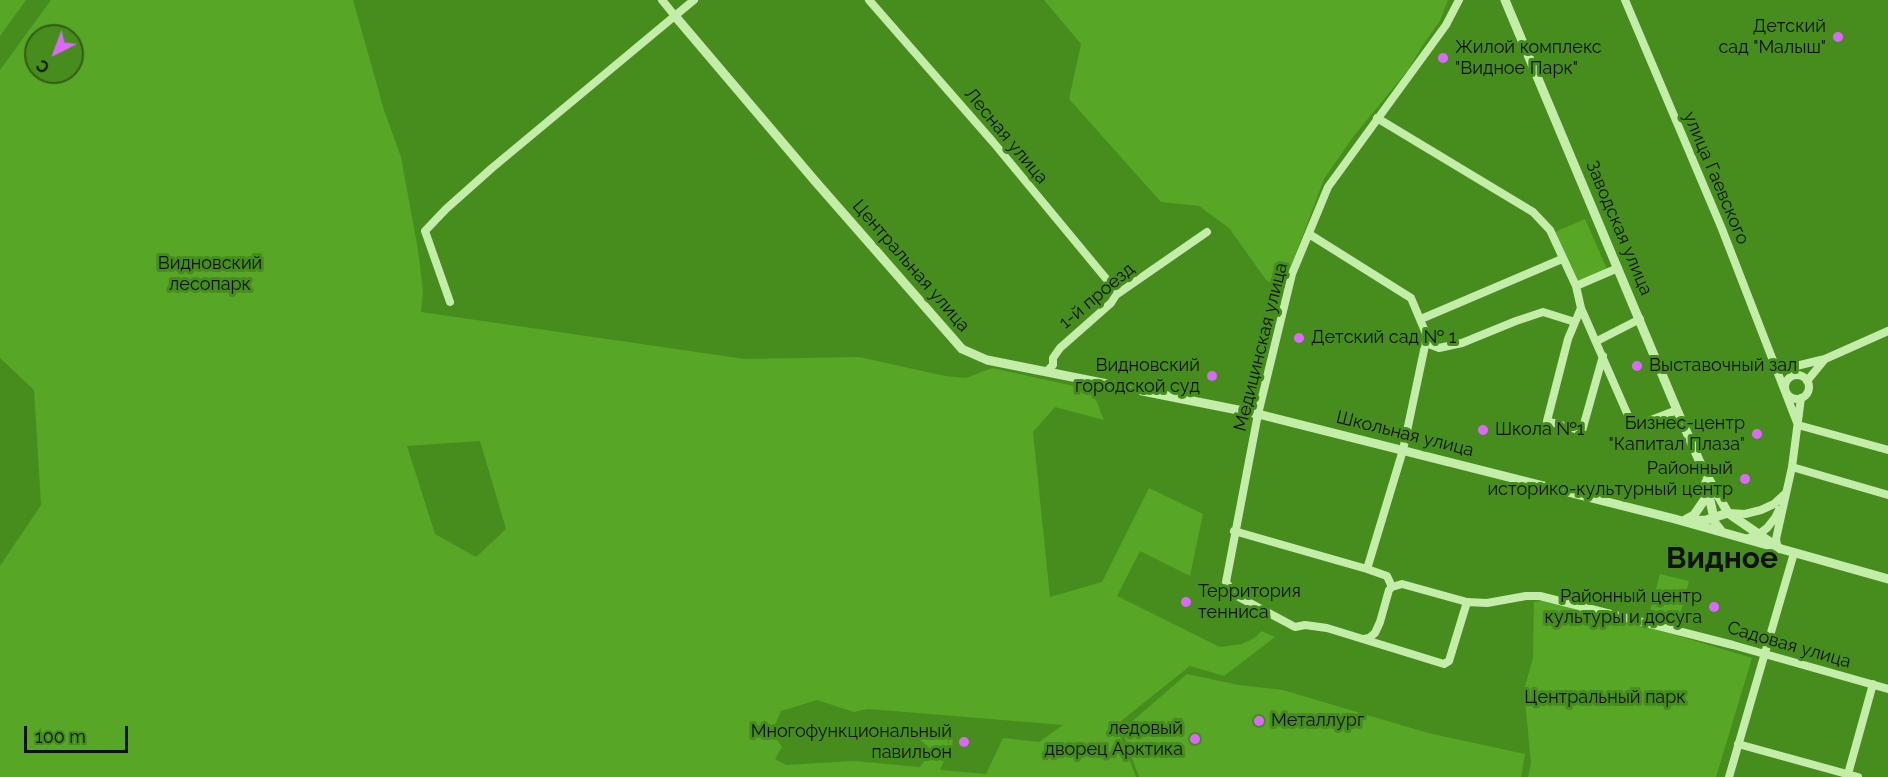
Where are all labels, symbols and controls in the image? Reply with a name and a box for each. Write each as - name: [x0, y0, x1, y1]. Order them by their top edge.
- place label: Детский сад "Малыш": [1718, 16, 1826, 58]
- north arrow: [24, 24, 84, 84]
- marker: Детский сад "Малыш": [1831, 30, 1845, 44]
- place label: Жилой комплекс "Видное Парк": [1455, 37, 1602, 80]
- marker: Жилой комплекс "Видное Парк": [1436, 51, 1450, 65]
- text: С: [33, 56, 53, 77]
- street label: Лесная улица: [960, 84, 1052, 188]
- street label: улица Гаевского: [1678, 108, 1754, 248]
- street label: Заводская улица: [1581, 157, 1657, 299]
- street label: Центральная улица: [848, 196, 974, 336]
- park label: Видновский лесопарк: [158, 253, 262, 296]
- street label: 1-й проезд: [1055, 258, 1139, 334]
- street label: Медицинская улица: [1230, 261, 1292, 433]
- place label: Детский сад № 1: [1311, 327, 1456, 349]
- marker: Детский сад № 1: [1292, 331, 1306, 345]
- place label: Видновский городской суд: [1075, 355, 1200, 398]
- place label: Выставочный зал: [1649, 355, 1797, 377]
- marker: Выставочный зал: [1630, 359, 1644, 373]
- marker: Видновский городской суд: [1205, 369, 1219, 383]
- street label: Школьная улица: [1334, 406, 1476, 462]
- place label: Бизнес-центр "Капитал Плаза": [1608, 413, 1745, 456]
- place label: Школа №1: [1495, 419, 1585, 441]
- marker: Школа №1: [1476, 423, 1490, 437]
- marker: Бизнес-центр "Капитал Плаза": [1750, 427, 1764, 441]
- place label: Районный историко-культурный центр: [1487, 458, 1733, 500]
- marker: Районный историко-культурный центр: [1738, 472, 1752, 486]
- district label: Видное: [1666, 541, 1778, 577]
- place label: Территория тенниса: [1198, 581, 1301, 624]
- place label: Районный центр культуры и досуга: [1545, 586, 1702, 628]
- marker: Территория тенниса: [1179, 595, 1193, 609]
- marker: Районный центр культуры и досуга: [1707, 600, 1721, 614]
- street label: Садовая улица: [1725, 617, 1853, 673]
- park label: Центральный парк: [1524, 687, 1686, 709]
- place label: Металлург: [1271, 710, 1364, 732]
- scale bar: [27, 714, 130, 752]
- marker: Металлург: [1252, 714, 1266, 728]
- place label: ледовый дворец Арктика: [1044, 718, 1183, 760]
- place label: Многофункциональный павильон: [751, 721, 952, 764]
- text: 100 m: [35, 726, 86, 747]
- marker: ледовый дворец Арктика: [1188, 732, 1202, 746]
- marker: Многофункциональный павильон: [957, 735, 971, 749]

